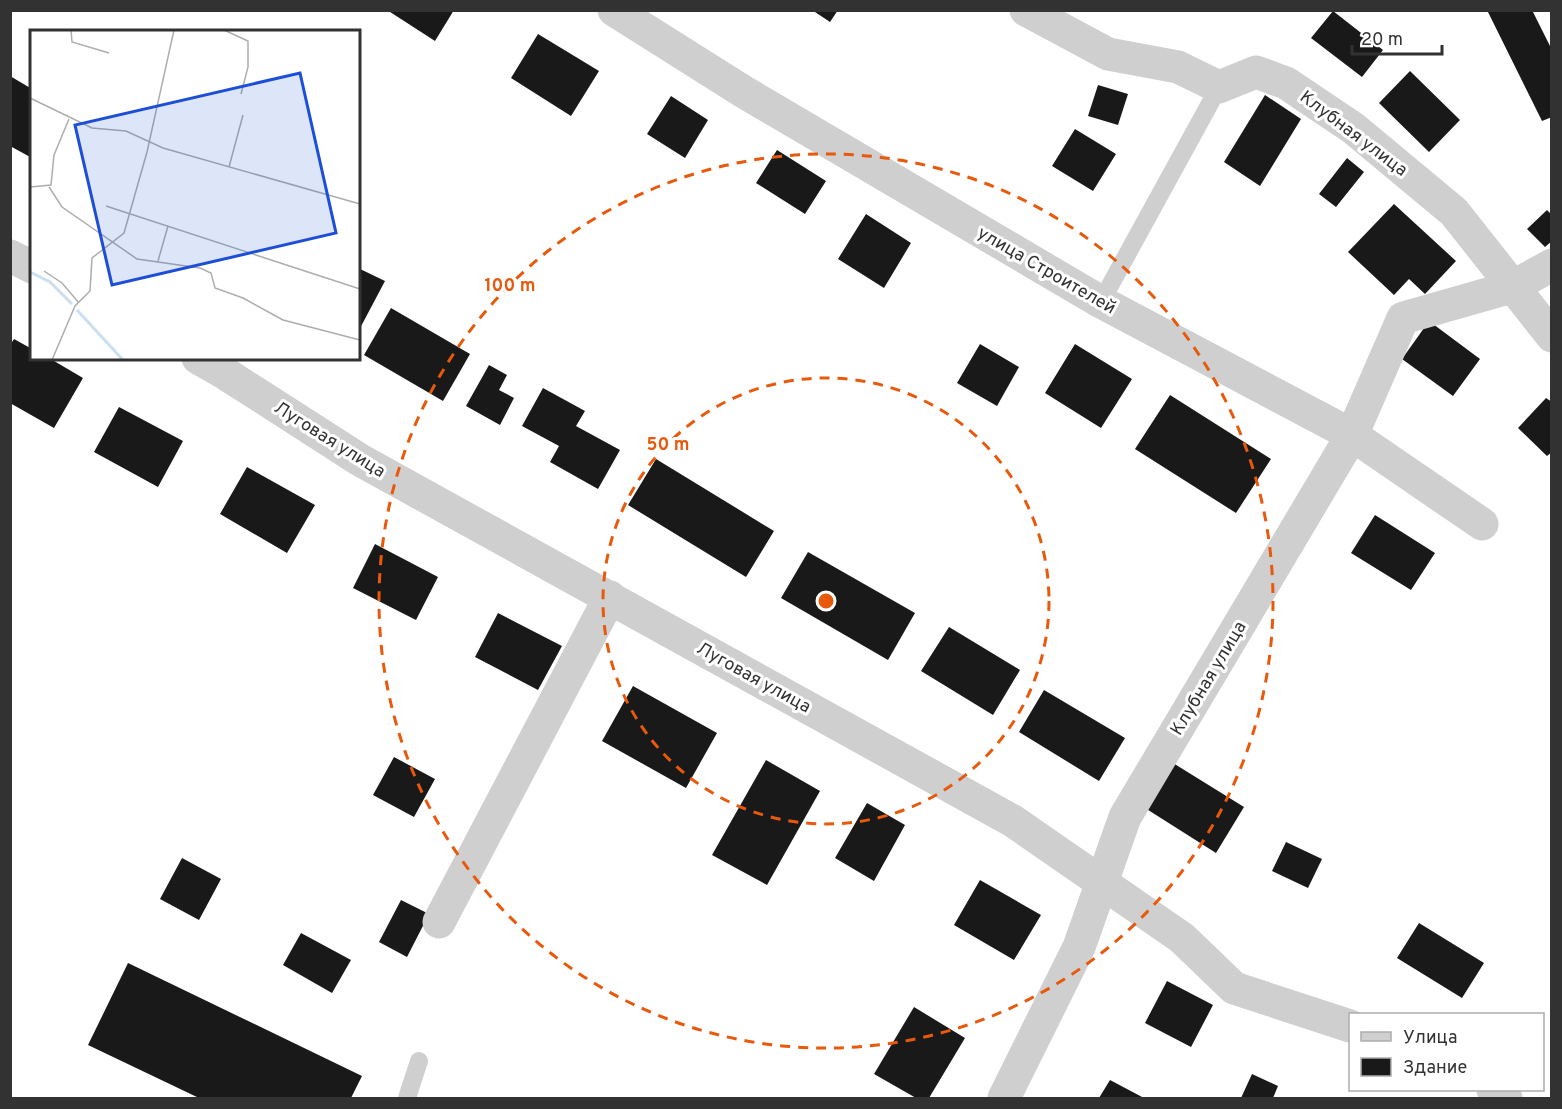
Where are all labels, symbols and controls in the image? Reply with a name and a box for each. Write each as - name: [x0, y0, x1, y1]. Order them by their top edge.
- scale bar: [1352, 18, 1442, 56]
- text: 20 m: [1361, 29, 1403, 52]
- inset map: [30, 30, 360, 360]
- street label: Клубная улица: [1295, 86, 1412, 182]
- street label: улица Строителей: [973, 222, 1120, 320]
- text: 100 m: [484, 275, 536, 298]
- street label: Луговая улица: [269, 397, 389, 484]
- text: 50 m: [646, 434, 690, 457]
- centre of rings: [816, 591, 836, 611]
- street label: Клубная улица: [1166, 617, 1252, 740]
- street label: Луговая улица: [692, 637, 814, 719]
- legend: [1349, 1013, 1544, 1091]
- text: Улица: [1403, 1027, 1457, 1050]
- text: Здание: [1403, 1057, 1467, 1080]

